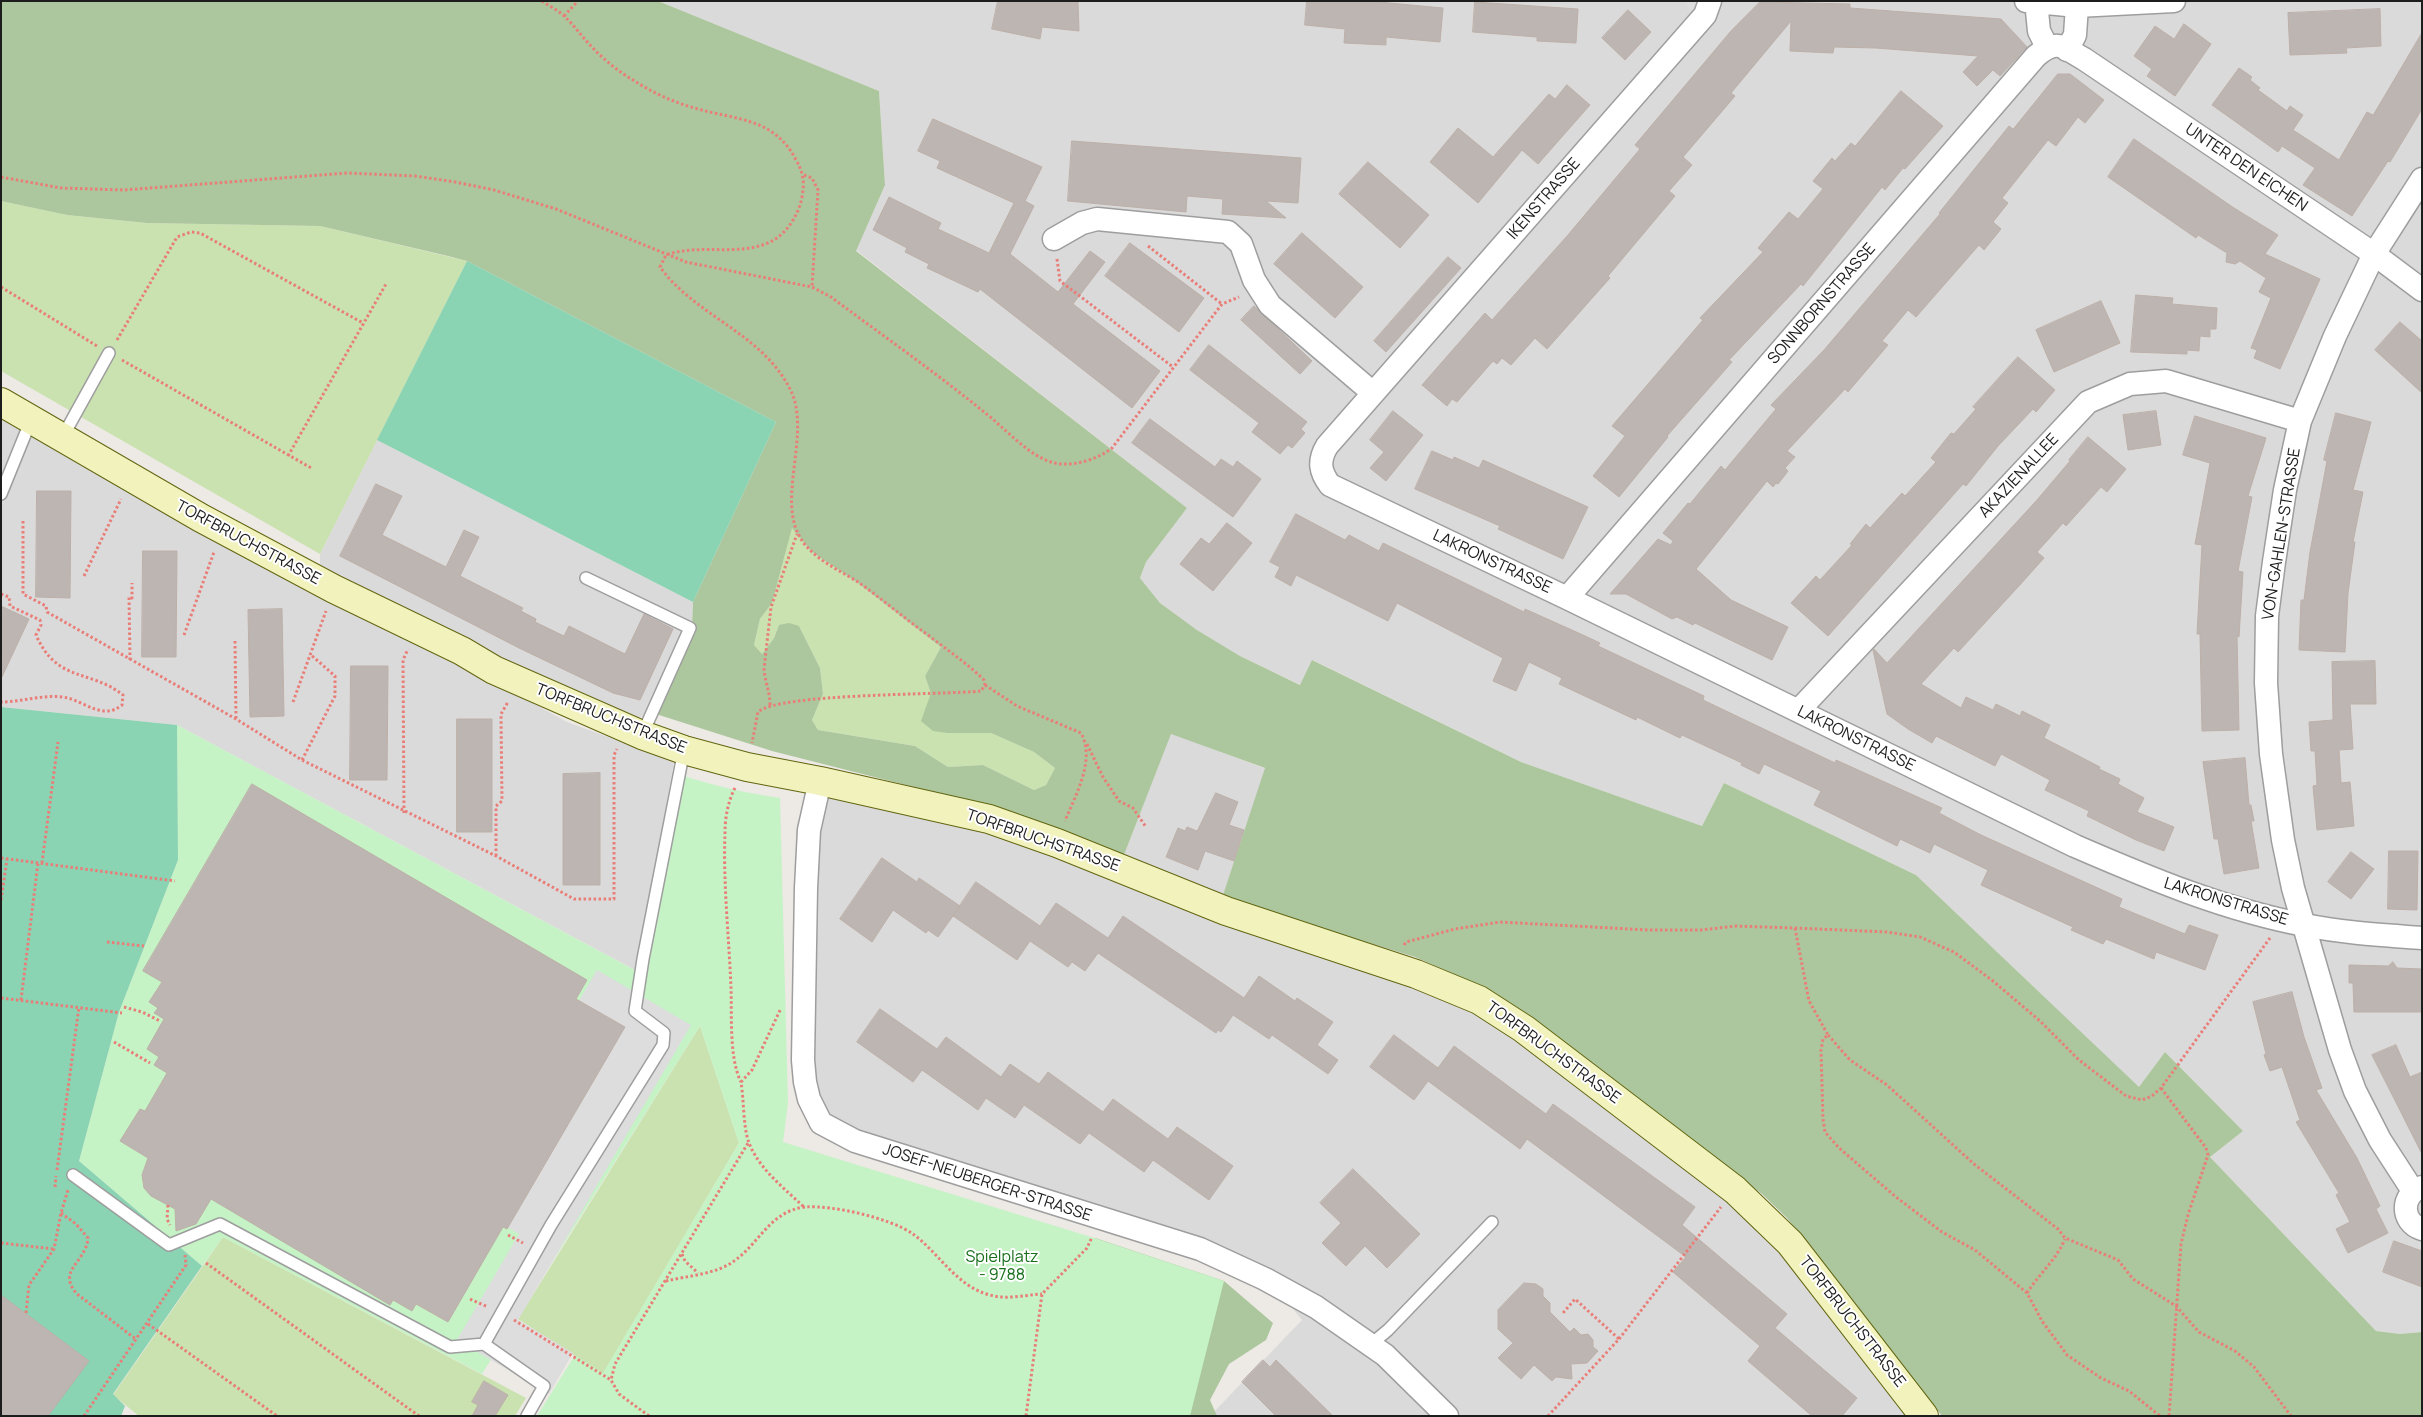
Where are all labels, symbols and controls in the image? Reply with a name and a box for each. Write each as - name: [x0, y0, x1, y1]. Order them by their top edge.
- street label: UNTER DEN EICHEN: [2181, 120, 2311, 216]
- street label: IKENSTRASSE: [1503, 154, 1585, 244]
- street label: SONNBORNSTRASSE: [1764, 240, 1880, 368]
- street label: AKAZIENALLEE: [1975, 430, 2063, 522]
- street label: VON-GAHLEN-STRASSE: [2259, 447, 2305, 621]
- street label: TORFBRUCHSTRASSE: [172, 497, 324, 589]
- street label: LAKRONSTRASSE: [1430, 526, 1554, 598]
- street label: TORFBRUCHSTRASSE: [533, 680, 689, 758]
- street label: LAKRONSTRASSE: [1794, 702, 1918, 776]
- street label: TORFBRUCHSTRASSE: [964, 806, 1122, 876]
- street label: LAKRONSTRASSE: [2162, 874, 2290, 930]
- street label: TORFBRUCHSTRASSE: [1482, 998, 1624, 1108]
- street label: JOSEF-NEUBERGER-STRASSE: [880, 1140, 1094, 1226]
- park label: Spielplatz - 9788: [965, 1248, 1039, 1286]
- street label: TORFBRUCHSTRASSE: [1795, 1253, 1909, 1391]

